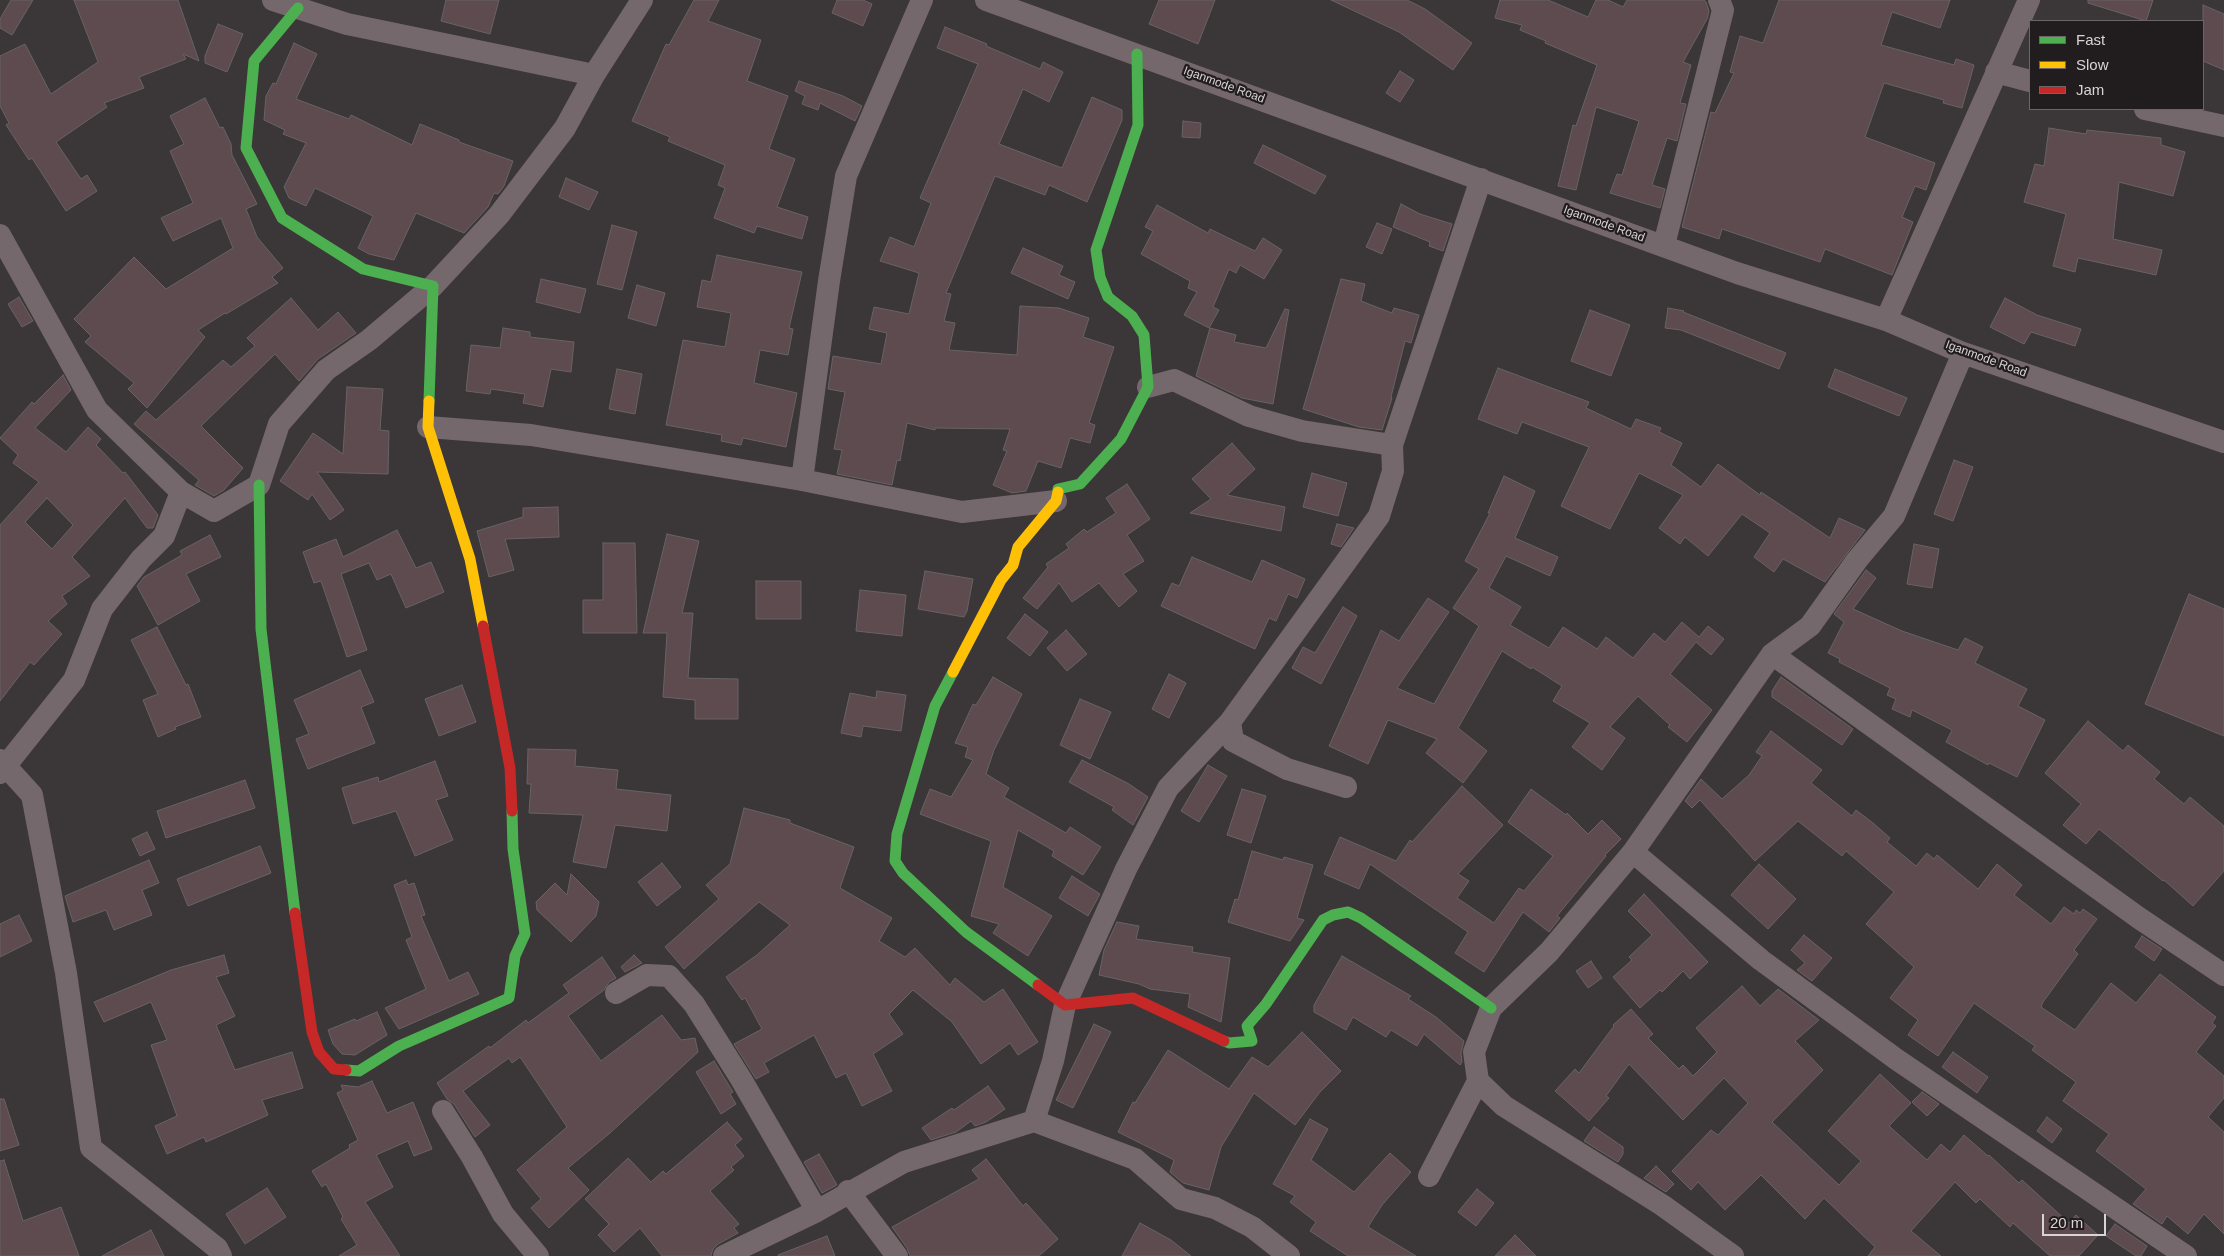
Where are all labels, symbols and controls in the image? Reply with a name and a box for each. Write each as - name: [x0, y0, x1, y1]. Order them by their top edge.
- legend: [2029, 20, 2204, 110]
- text: Fast: [2076, 31, 2105, 48]
- text: Slow: [2076, 56, 2109, 73]
- street label: Iganmode Road: [1181, 64, 1267, 106]
- text: Jam: [2076, 81, 2104, 98]
- street label: Iganmode Road: [1561, 203, 1647, 245]
- street label: Iganmode Road: [1943, 338, 2029, 380]
- scale bar: [2044, 1204, 2108, 1236]
- text: 20 m: [2050, 1214, 2083, 1231]

